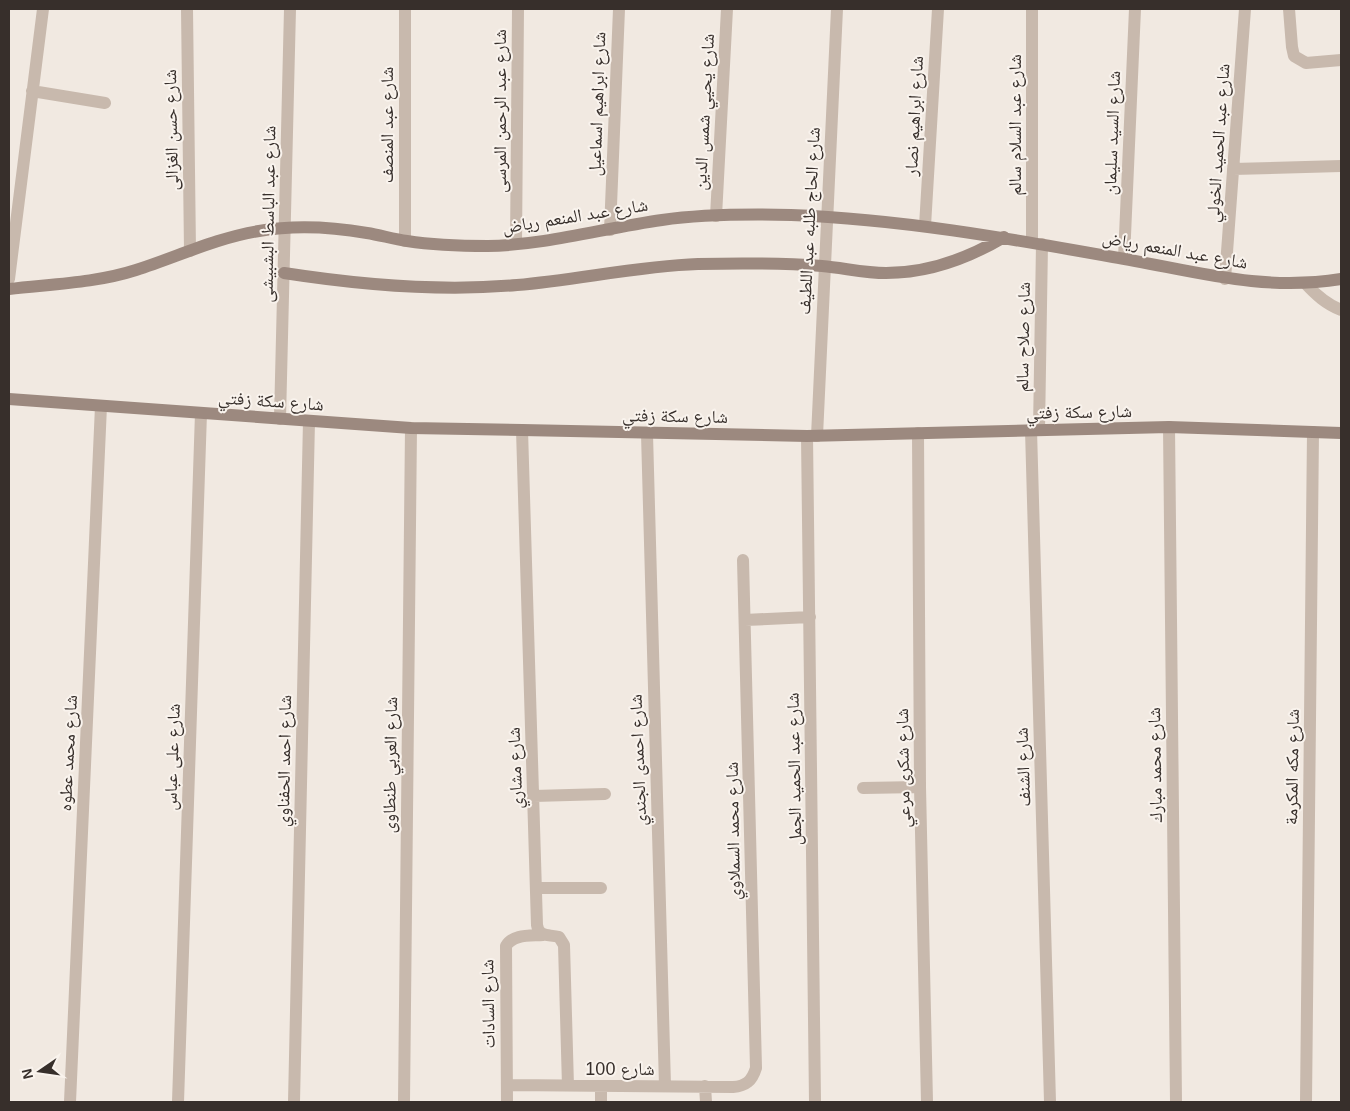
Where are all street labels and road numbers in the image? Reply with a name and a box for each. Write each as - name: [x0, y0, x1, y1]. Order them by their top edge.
- street label: شارع عبد الرحمن المرسى: [490, 29, 511, 193]
- street label: شارع ابراهيم اسماعيل: [584, 31, 612, 177]
- street label: شارع يحيي شمس الدين: [690, 33, 723, 191]
- street label: شارع عبد السلام سالم: [1005, 54, 1027, 196]
- street label: شارع ابراهيم نصار: [901, 55, 929, 178]
- street label: شارع عبد الحميد الخولي: [1202, 63, 1238, 223]
- street label: شارع عبد المنصف: [377, 67, 398, 183]
- street label: شارع حسن الغزالى: [160, 69, 183, 191]
- street label: شارع السيد سليمان: [1100, 70, 1125, 196]
- street label: شارع عبد الباسط البشبيشى: [256, 125, 281, 303]
- street label: شارع الحاج طلبه عبد اللطيف: [794, 127, 826, 315]
- street label: شارع عبد المنعم رياض: [501, 195, 650, 239]
- street label: شارع عبد المنعم رياض: [1100, 227, 1249, 275]
- street label: شارع صلاح سالم: [1012, 282, 1036, 392]
- street label: شارع سكة زفتي: [217, 387, 324, 419]
- street label: شارع سكة زفتي: [1026, 401, 1132, 427]
- street label: شارع سكة زفتي: [622, 405, 728, 431]
- street label: شارع عبد الحميد الجمل: [783, 692, 806, 846]
- street label: شارع محمد عطوه: [55, 694, 82, 812]
- street label: شارع احمدى الجندي: [626, 694, 655, 826]
- street label: شارع احمد الحفناوي: [273, 695, 300, 827]
- street label: شارع العربي طنطاوى: [379, 696, 406, 834]
- street label: شارع على عباس: [160, 703, 185, 811]
- street label: شارع محمد مبارك: [1144, 707, 1167, 823]
- street label: شارع شكرى مرعي: [892, 708, 919, 828]
- street label: شارع مكه المكرمة: [1281, 709, 1304, 825]
- street label: شارع مشاري: [504, 727, 531, 809]
- street label: شارع الشنف: [1012, 727, 1035, 807]
- street label: شارع محمد السملاوي: [722, 762, 749, 900]
- street label: شارع السادات: [477, 959, 500, 1049]
- street label: شارع 100: [585, 1059, 655, 1080]

